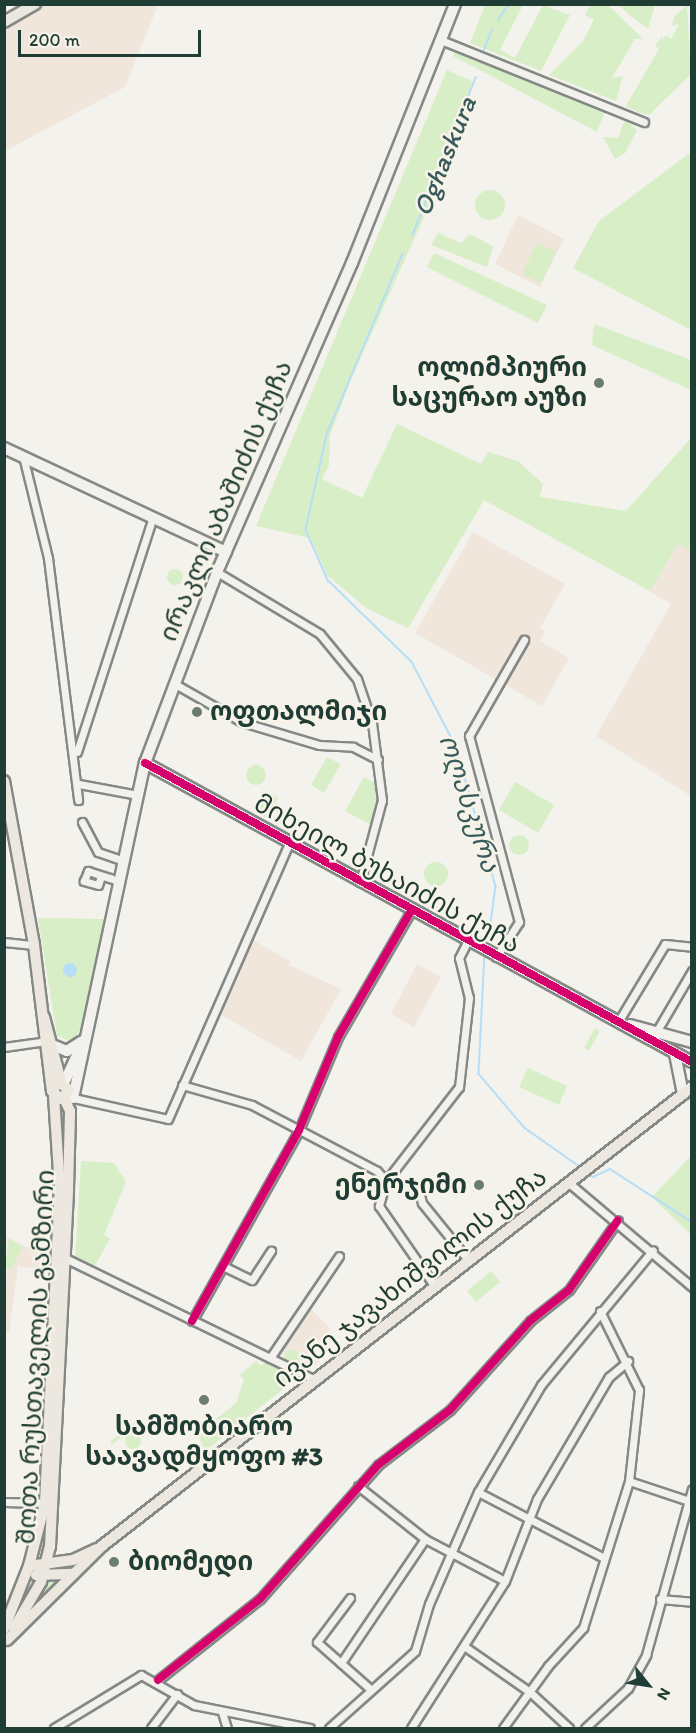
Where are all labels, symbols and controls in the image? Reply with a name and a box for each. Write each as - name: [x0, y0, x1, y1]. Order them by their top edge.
- scale bar: [21, 18, 204, 56]
- text: 200 m: [29, 29, 80, 51]
- water label: Oghaskura: [405, 91, 483, 221]
- place label: ოლიმპიური საცურაო აუზი: [391, 352, 587, 414]
- street label: ირაკლი აბაშიძის ქუჩა: [153, 356, 299, 646]
- marker: ოლიმპიური საცურაო აუზი: [592, 376, 606, 390]
- place label: ოფთალმიჯი: [210, 696, 387, 728]
- marker: ოფთალმიჯი: [188, 703, 206, 721]
- water label: ოღასკურა: [433, 730, 507, 876]
- street label: მიხეილ ბუხაიძის ქუჩა: [249, 788, 525, 960]
- street label: ივანე ჯავახიშვილის ქუჩა: [267, 1161, 553, 1395]
- street label: შოთა რუსთაველის გამზირი: [11, 1169, 61, 1545]
- place label: ენერჯიმი: [335, 1169, 467, 1201]
- marker: ენერჯიმი: [472, 1178, 486, 1192]
- marker: სამშობიარო საავადმყოფო #3: [195, 1391, 213, 1409]
- place label: სამშობიარო საავადმყოფო #3: [85, 1411, 323, 1472]
- place label: ბიომედი: [128, 1546, 253, 1578]
- marker: ბიომედი: [105, 1553, 123, 1571]
- north arrow: [618, 1655, 678, 1715]
- text: N: [653, 1685, 675, 1704]

